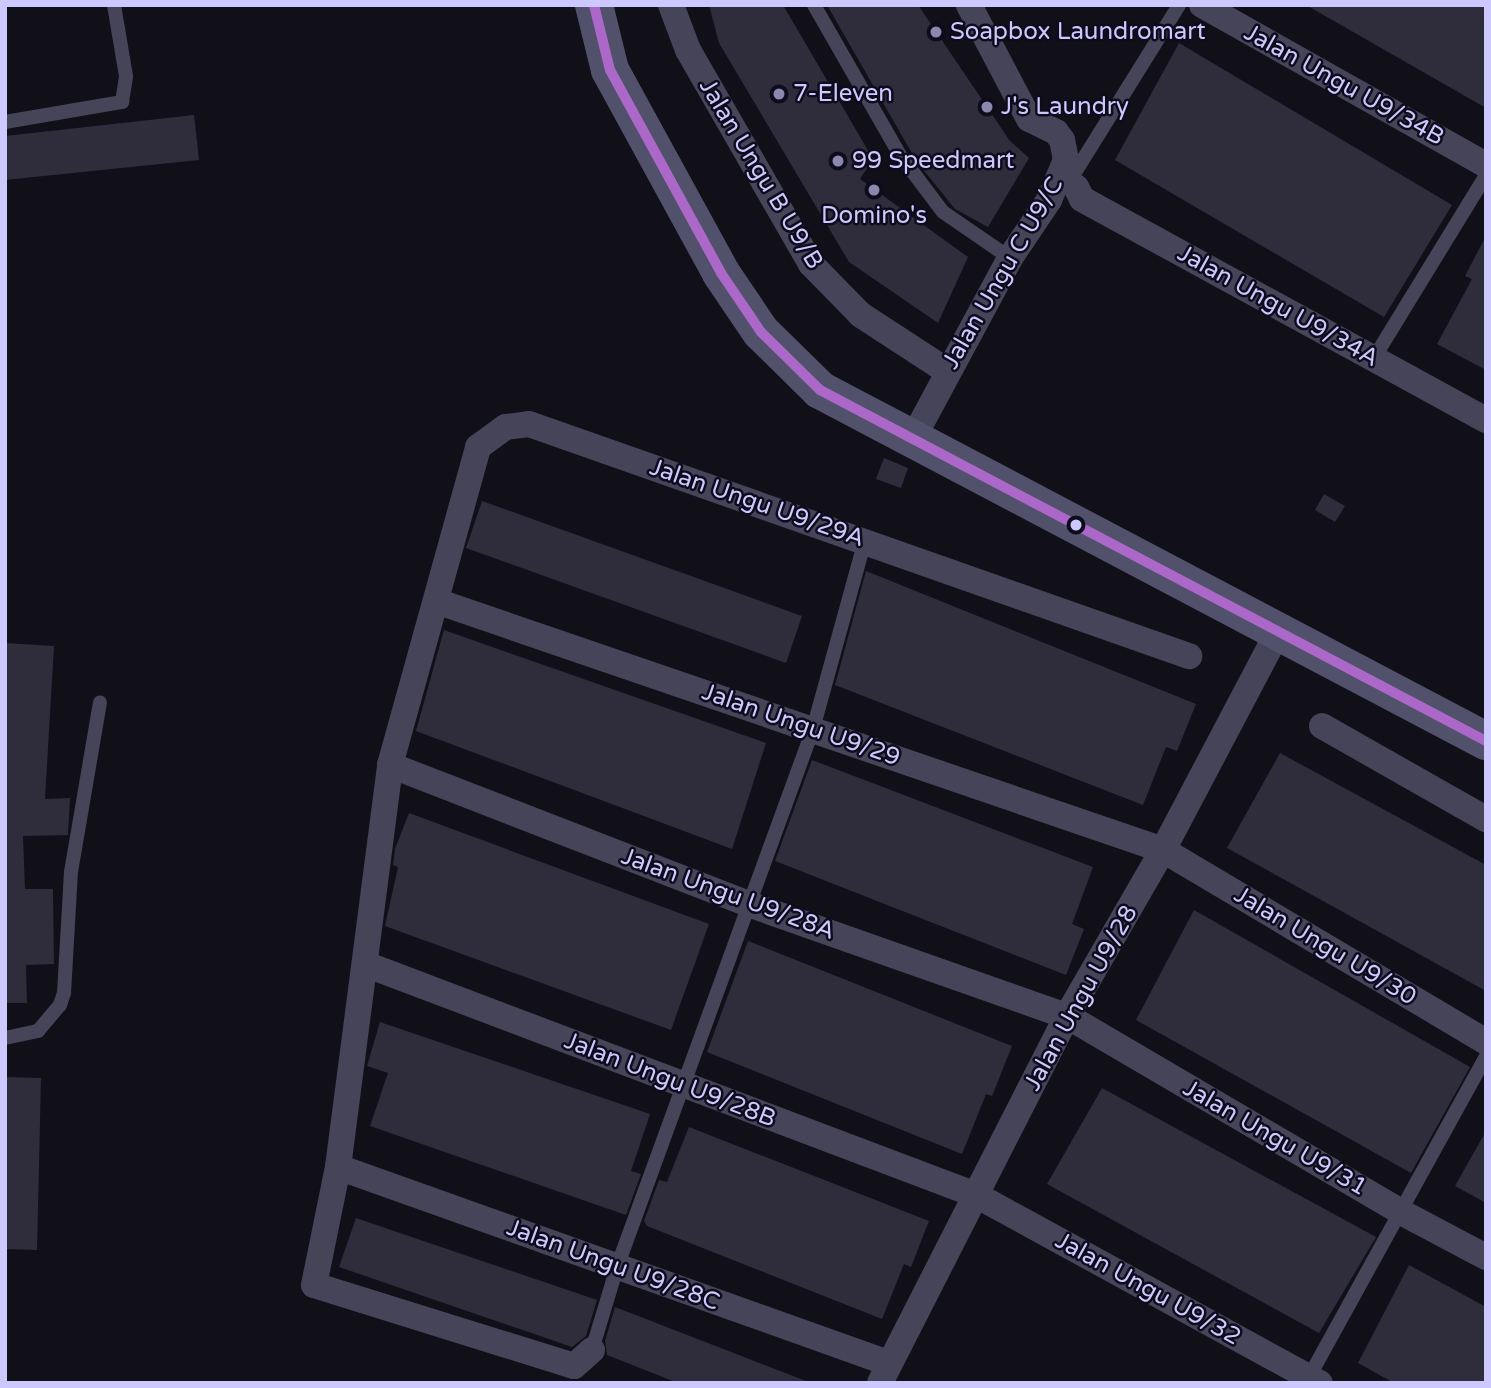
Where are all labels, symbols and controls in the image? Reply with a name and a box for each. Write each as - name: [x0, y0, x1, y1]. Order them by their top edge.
- place label: Soapbox Laundromart: [950, 18, 1206, 46]
- street label: Jalan Ungu U9/34B: [1239, 18, 1449, 152]
- marker: Soapbox Laundromart: [928, 24, 944, 40]
- street label: Jalan Ungu B U9/B: [693, 74, 829, 274]
- place label: 7-Eleven: [793, 80, 893, 108]
- marker: 7-Eleven: [771, 86, 787, 102]
- place label: J's Laundry: [1001, 93, 1129, 121]
- marker: J's Laundry: [979, 99, 995, 115]
- place label: 99 Speedmart: [852, 147, 1014, 175]
- marker: 99 Speedmart: [830, 153, 846, 169]
- street label: Jalan Ungu C U9/C: [936, 172, 1070, 374]
- marker: Domino's: [866, 182, 882, 198]
- place label: Domino's: [821, 202, 927, 230]
- street label: Jalan Ungu U9/34A: [1172, 239, 1384, 373]
- street label: Jalan Ungu U9/29A: [646, 453, 868, 553]
- unlabelled marker: [1069, 518, 1083, 532]
- street label: Jalan Ungu U9/29: [698, 678, 904, 772]
- street label: Jalan Ungu U9/28A: [617, 842, 839, 946]
- street label: Jalan Ungu U9/30: [1229, 880, 1421, 1012]
- street label: Jalan Ungu U9/28: [1018, 900, 1144, 1096]
- street label: Jalan Ungu U9/28B: [560, 1026, 780, 1134]
- street label: Jalan Ungu U9/31: [1178, 1074, 1372, 1202]
- street label: Jalan Ungu U9/28C: [503, 1213, 723, 1317]
- street label: Jalan Ungu U9/32: [1050, 1226, 1246, 1352]

